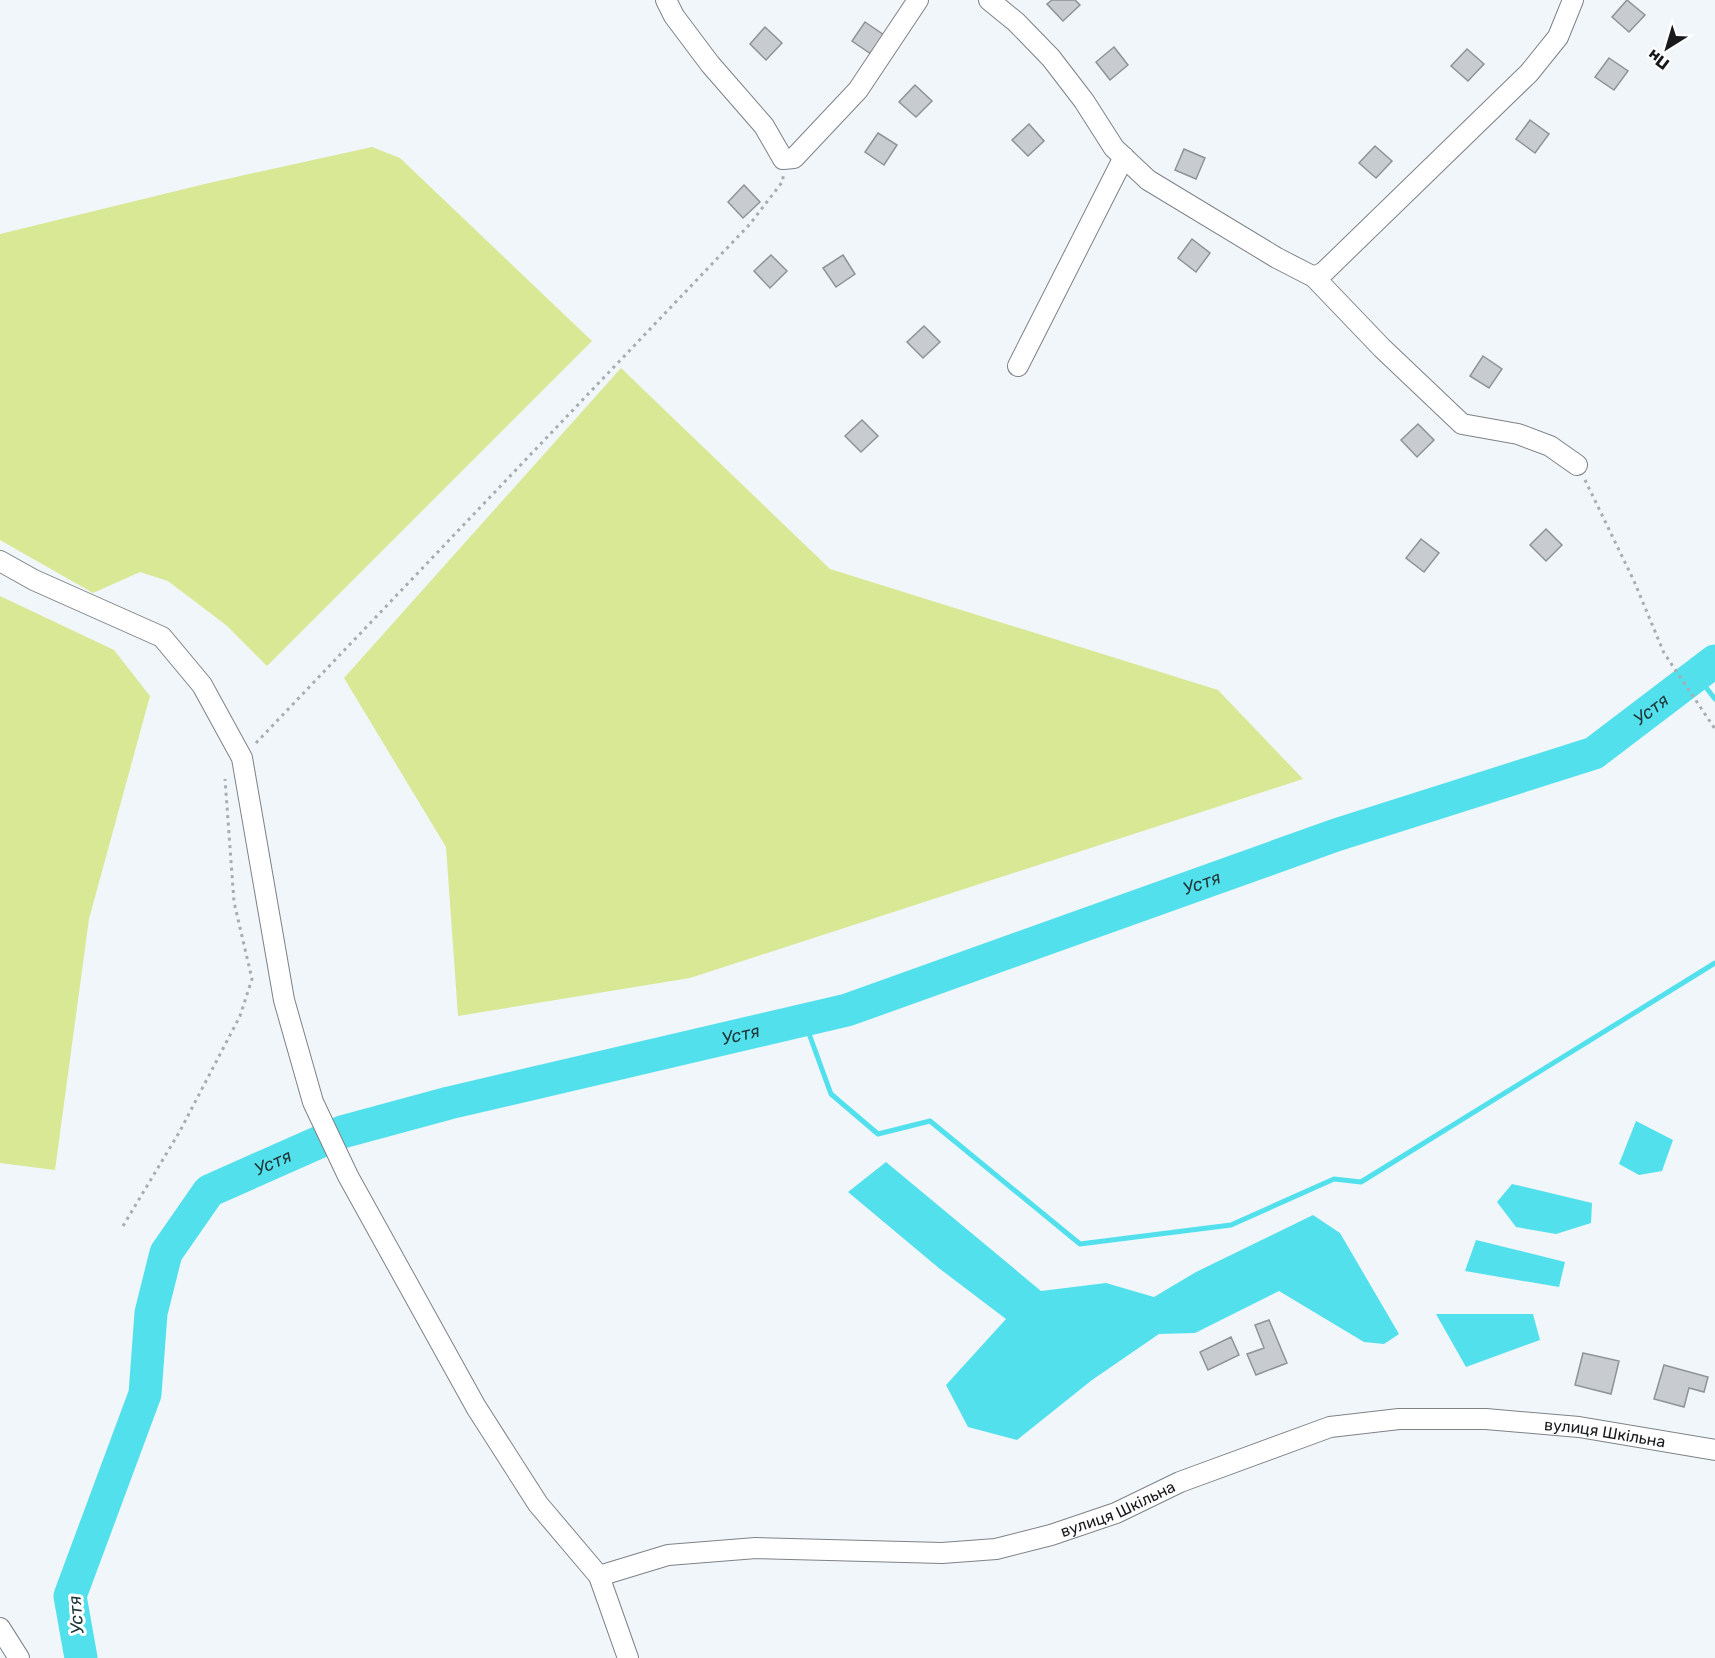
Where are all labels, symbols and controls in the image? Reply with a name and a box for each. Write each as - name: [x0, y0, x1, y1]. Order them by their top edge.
- north arrow: [1637, 18, 1697, 78]
- text: Пн: [1644, 45, 1673, 74]
- water label: Устя: [1629, 689, 1673, 730]
- water label: Устя: [1180, 866, 1224, 900]
- water label: Устя: [720, 1020, 762, 1050]
- water label: Устя: [251, 1145, 295, 1180]
- street label: вулиця Шкільна: [1543, 1415, 1667, 1451]
- street label: вулиця Шкільна: [1058, 1477, 1178, 1541]
- water label: Устя: [63, 1595, 89, 1635]

